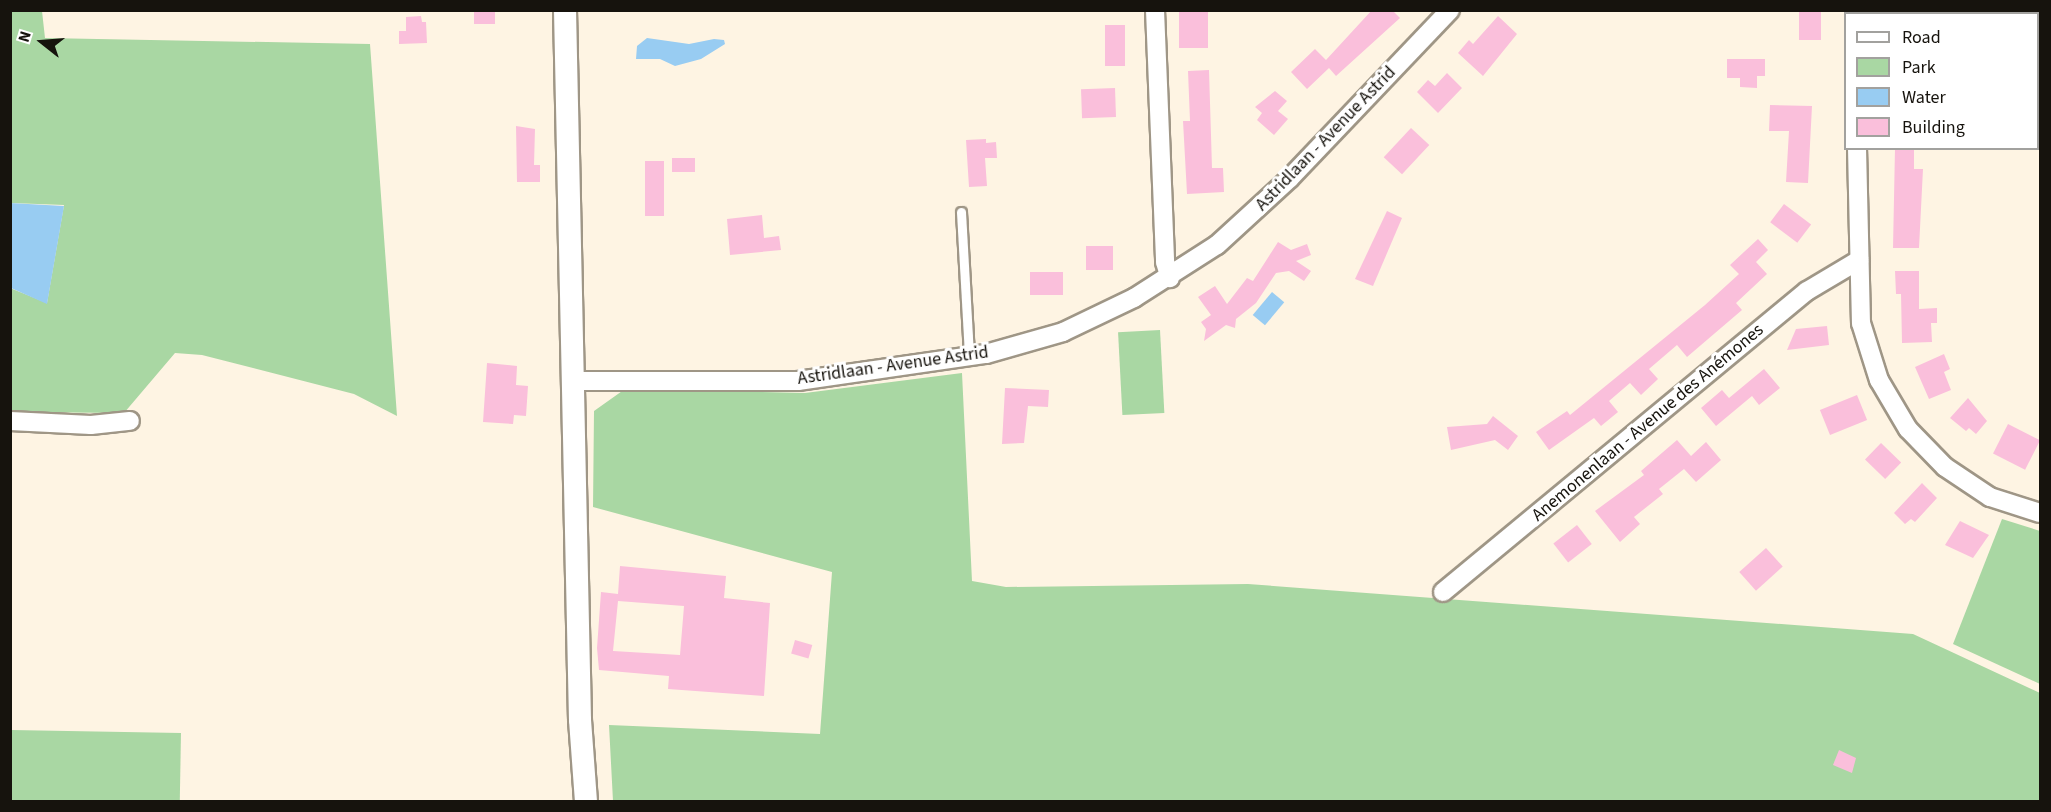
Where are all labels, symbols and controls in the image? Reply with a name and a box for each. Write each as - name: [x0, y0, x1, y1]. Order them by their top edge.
- north arrow: [12, 12, 72, 72]
- legend: [1844, 12, 2039, 150]
- text: Road: [1902, 25, 1941, 50]
- text: N: [13, 28, 37, 45]
- text: Park: [1902, 55, 1936, 80]
- street label: Astridlaan - Avenue Astrid: [1251, 62, 1401, 216]
- text: Water: [1902, 85, 1946, 110]
- text: Building: [1902, 115, 1965, 140]
- street label: Anemonenlaan - Avenue des Anémones: [1528, 320, 1768, 526]
- street label: Astridlaan - Avenue Astrid: [796, 342, 990, 390]

